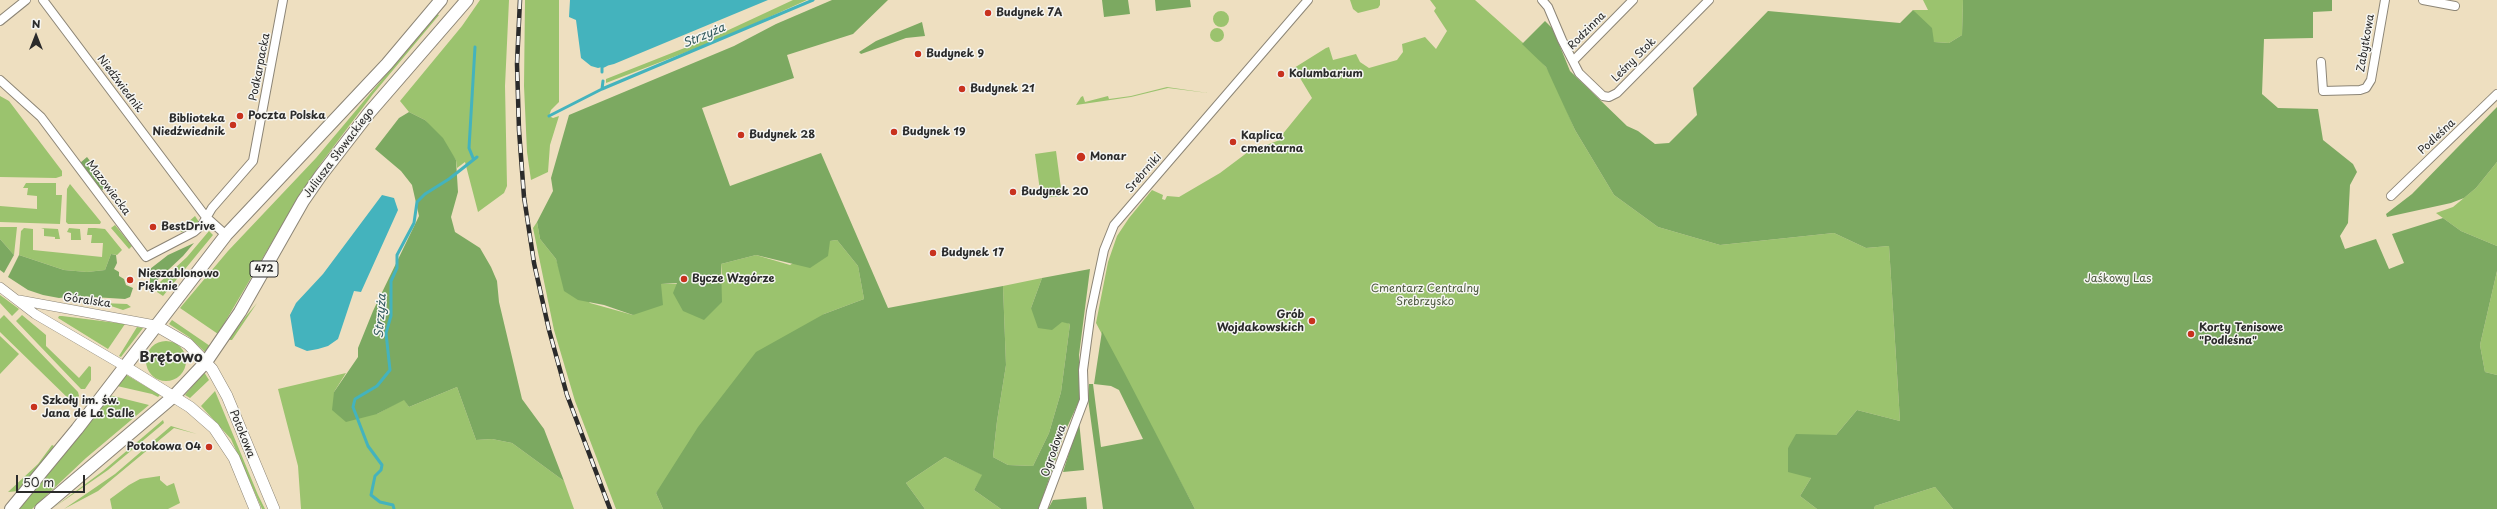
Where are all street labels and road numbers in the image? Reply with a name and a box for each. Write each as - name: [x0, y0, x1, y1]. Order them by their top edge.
- street label: Rodzinna: [1565, 9, 1609, 53]
- street label: Zabytkowa: [2354, 13, 2378, 73]
- street label: Podkarpacka: [247, 32, 273, 102]
- street label: Leśny Stok: [1609, 35, 1659, 85]
- street label: Niedźwiednik: [94, 53, 146, 115]
- street label: Juliusza Słowackiego: [301, 105, 377, 201]
- street label: Podleśna: [2416, 117, 2458, 157]
- street label: Srebrniki: [1123, 151, 1165, 195]
- street label: Mazowiecka: [83, 158, 133, 218]
- road number: 472: [250, 261, 278, 277]
- street label: Góralska: [62, 291, 112, 311]
- street label: Potokowa: [226, 408, 258, 460]
- street label: Ogrodowa: [1039, 423, 1069, 479]

